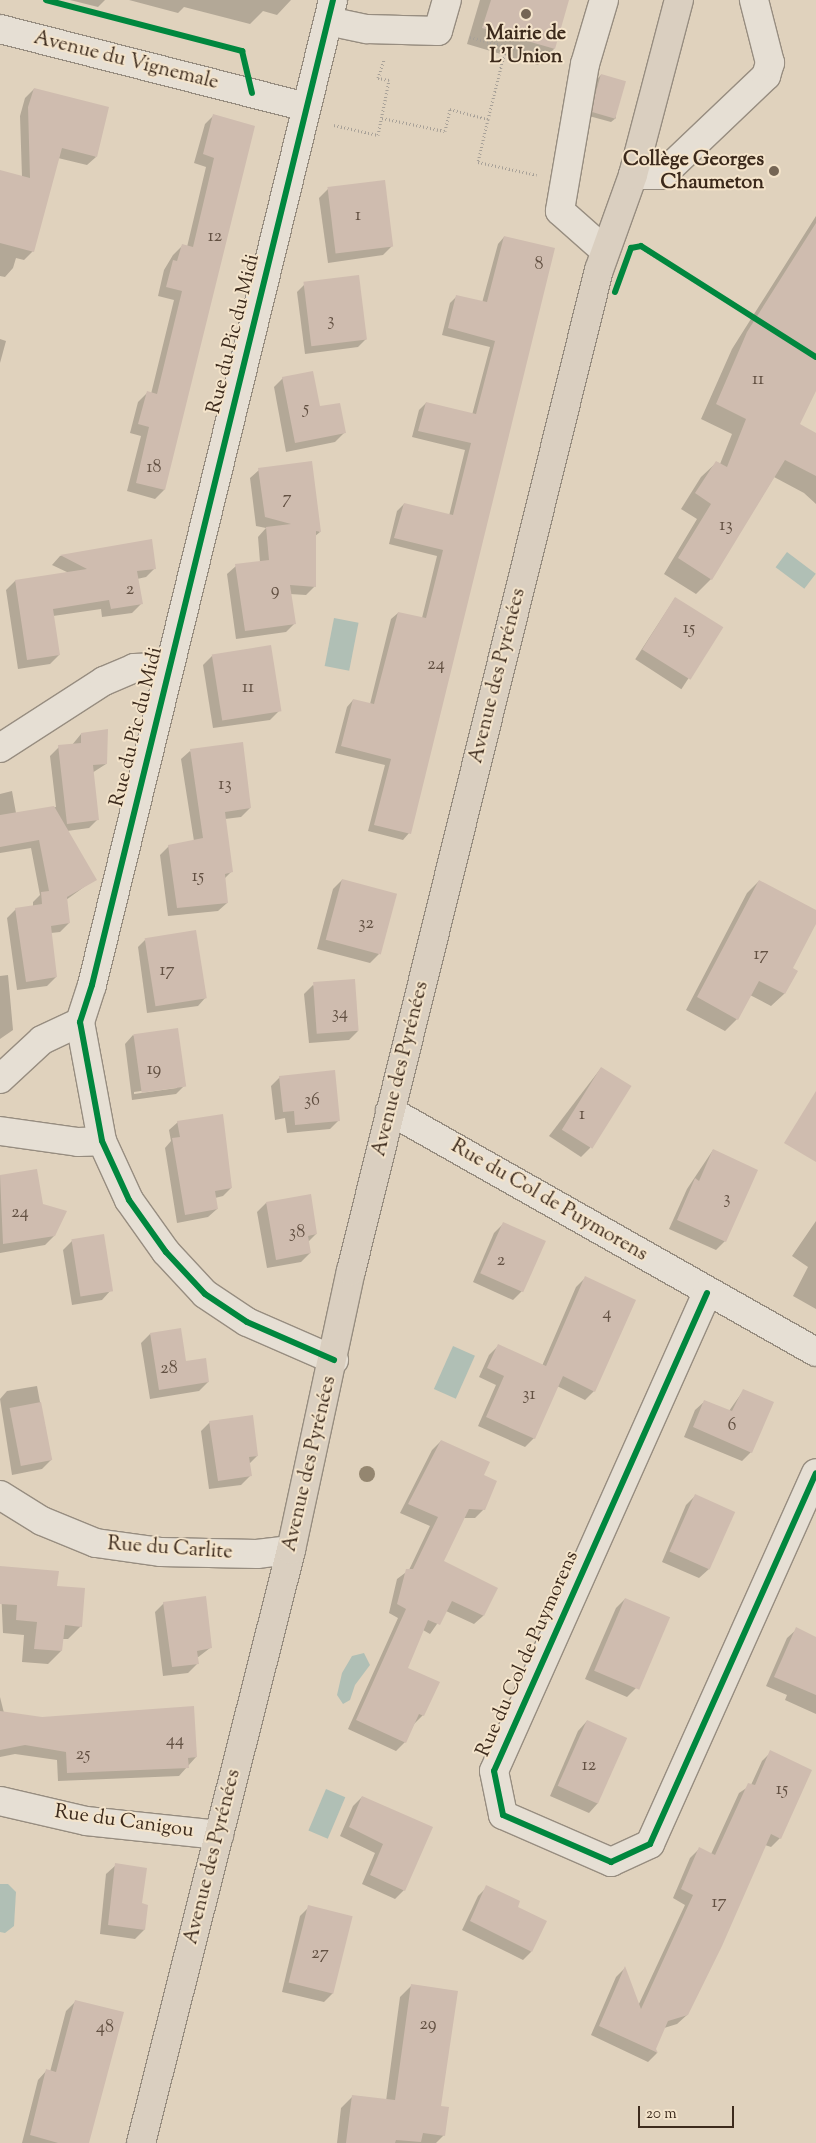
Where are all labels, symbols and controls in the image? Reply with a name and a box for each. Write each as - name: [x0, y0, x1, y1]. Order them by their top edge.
- marker: Mairie de L'Union: [520, 8, 532, 20]
- place label: Mairie de L'Union: [486, 22, 566, 69]
- street label: Avenue du Vignemale: [31, 26, 221, 96]
- place label: Collège Georges Chaumeton: [623, 148, 764, 195]
- marker: Collège Georges Chaumeton: [768, 165, 780, 177]
- house number: 1: [355, 205, 361, 227]
- house number: 12: [208, 226, 222, 248]
- street label: Rue du Pic du Midi: [203, 252, 265, 416]
- house number: 8: [535, 254, 543, 276]
- house number: 3: [327, 310, 335, 332]
- house number: 11: [752, 369, 764, 391]
- house number: 5: [303, 398, 309, 420]
- house number: 18: [146, 457, 162, 479]
- house number: 7: [282, 488, 292, 510]
- house number: 13: [719, 515, 733, 537]
- house number: 2: [126, 579, 134, 601]
- house number: 9: [271, 580, 279, 602]
- street label: Avenue des Pyrénées: [465, 586, 531, 766]
- house number: 15: [683, 618, 695, 640]
- street label: Rue du Pic du Midi: [106, 645, 168, 809]
- house number: 24: [427, 654, 445, 676]
- house number: 11: [242, 677, 254, 699]
- house number: 13: [218, 774, 232, 796]
- house number: 15: [192, 866, 204, 888]
- house number: 32: [358, 913, 374, 935]
- house number: 17: [753, 944, 769, 966]
- house number: 17: [159, 960, 175, 982]
- street label: Avenue des Pyrénées: [368, 979, 434, 1159]
- house number: 34: [332, 1003, 348, 1025]
- house number: 19: [147, 1059, 161, 1081]
- house number: 36: [304, 1090, 320, 1112]
- house number: 1: [579, 1104, 585, 1126]
- street label: Rue du Col de Puymorens: [446, 1135, 652, 1267]
- house number: 3: [723, 1188, 731, 1210]
- house number: 24: [11, 1202, 29, 1224]
- house number: 38: [289, 1222, 305, 1244]
- house number: 2: [497, 1250, 505, 1272]
- house number: 4: [602, 1303, 612, 1325]
- house number: 28: [160, 1358, 178, 1380]
- street label: Avenue des Pyrénées: [278, 1374, 342, 1554]
- house number: 31: [522, 1384, 536, 1406]
- house number: 6: [728, 1415, 736, 1437]
- street label: Rue du Carlite: [107, 1533, 233, 1565]
- street label: Rue du Col de Puymorens: [472, 1547, 584, 1761]
- house number: 44: [166, 1730, 184, 1752]
- house number: 25: [76, 1744, 90, 1766]
- house number: 12: [582, 1755, 596, 1777]
- street label: Avenue des Pyrénées: [180, 1767, 246, 1947]
- house number: 15: [776, 1779, 788, 1801]
- street label: Rue du Canigou: [53, 1800, 195, 1844]
- house number: 17: [711, 1892, 727, 1914]
- house number: 27: [311, 1943, 329, 1965]
- house number: 29: [419, 2014, 437, 2036]
- house number: 48: [96, 2017, 114, 2039]
- scale bar: [641, 2096, 737, 2128]
- text: 20 m: [646, 2104, 677, 2125]

